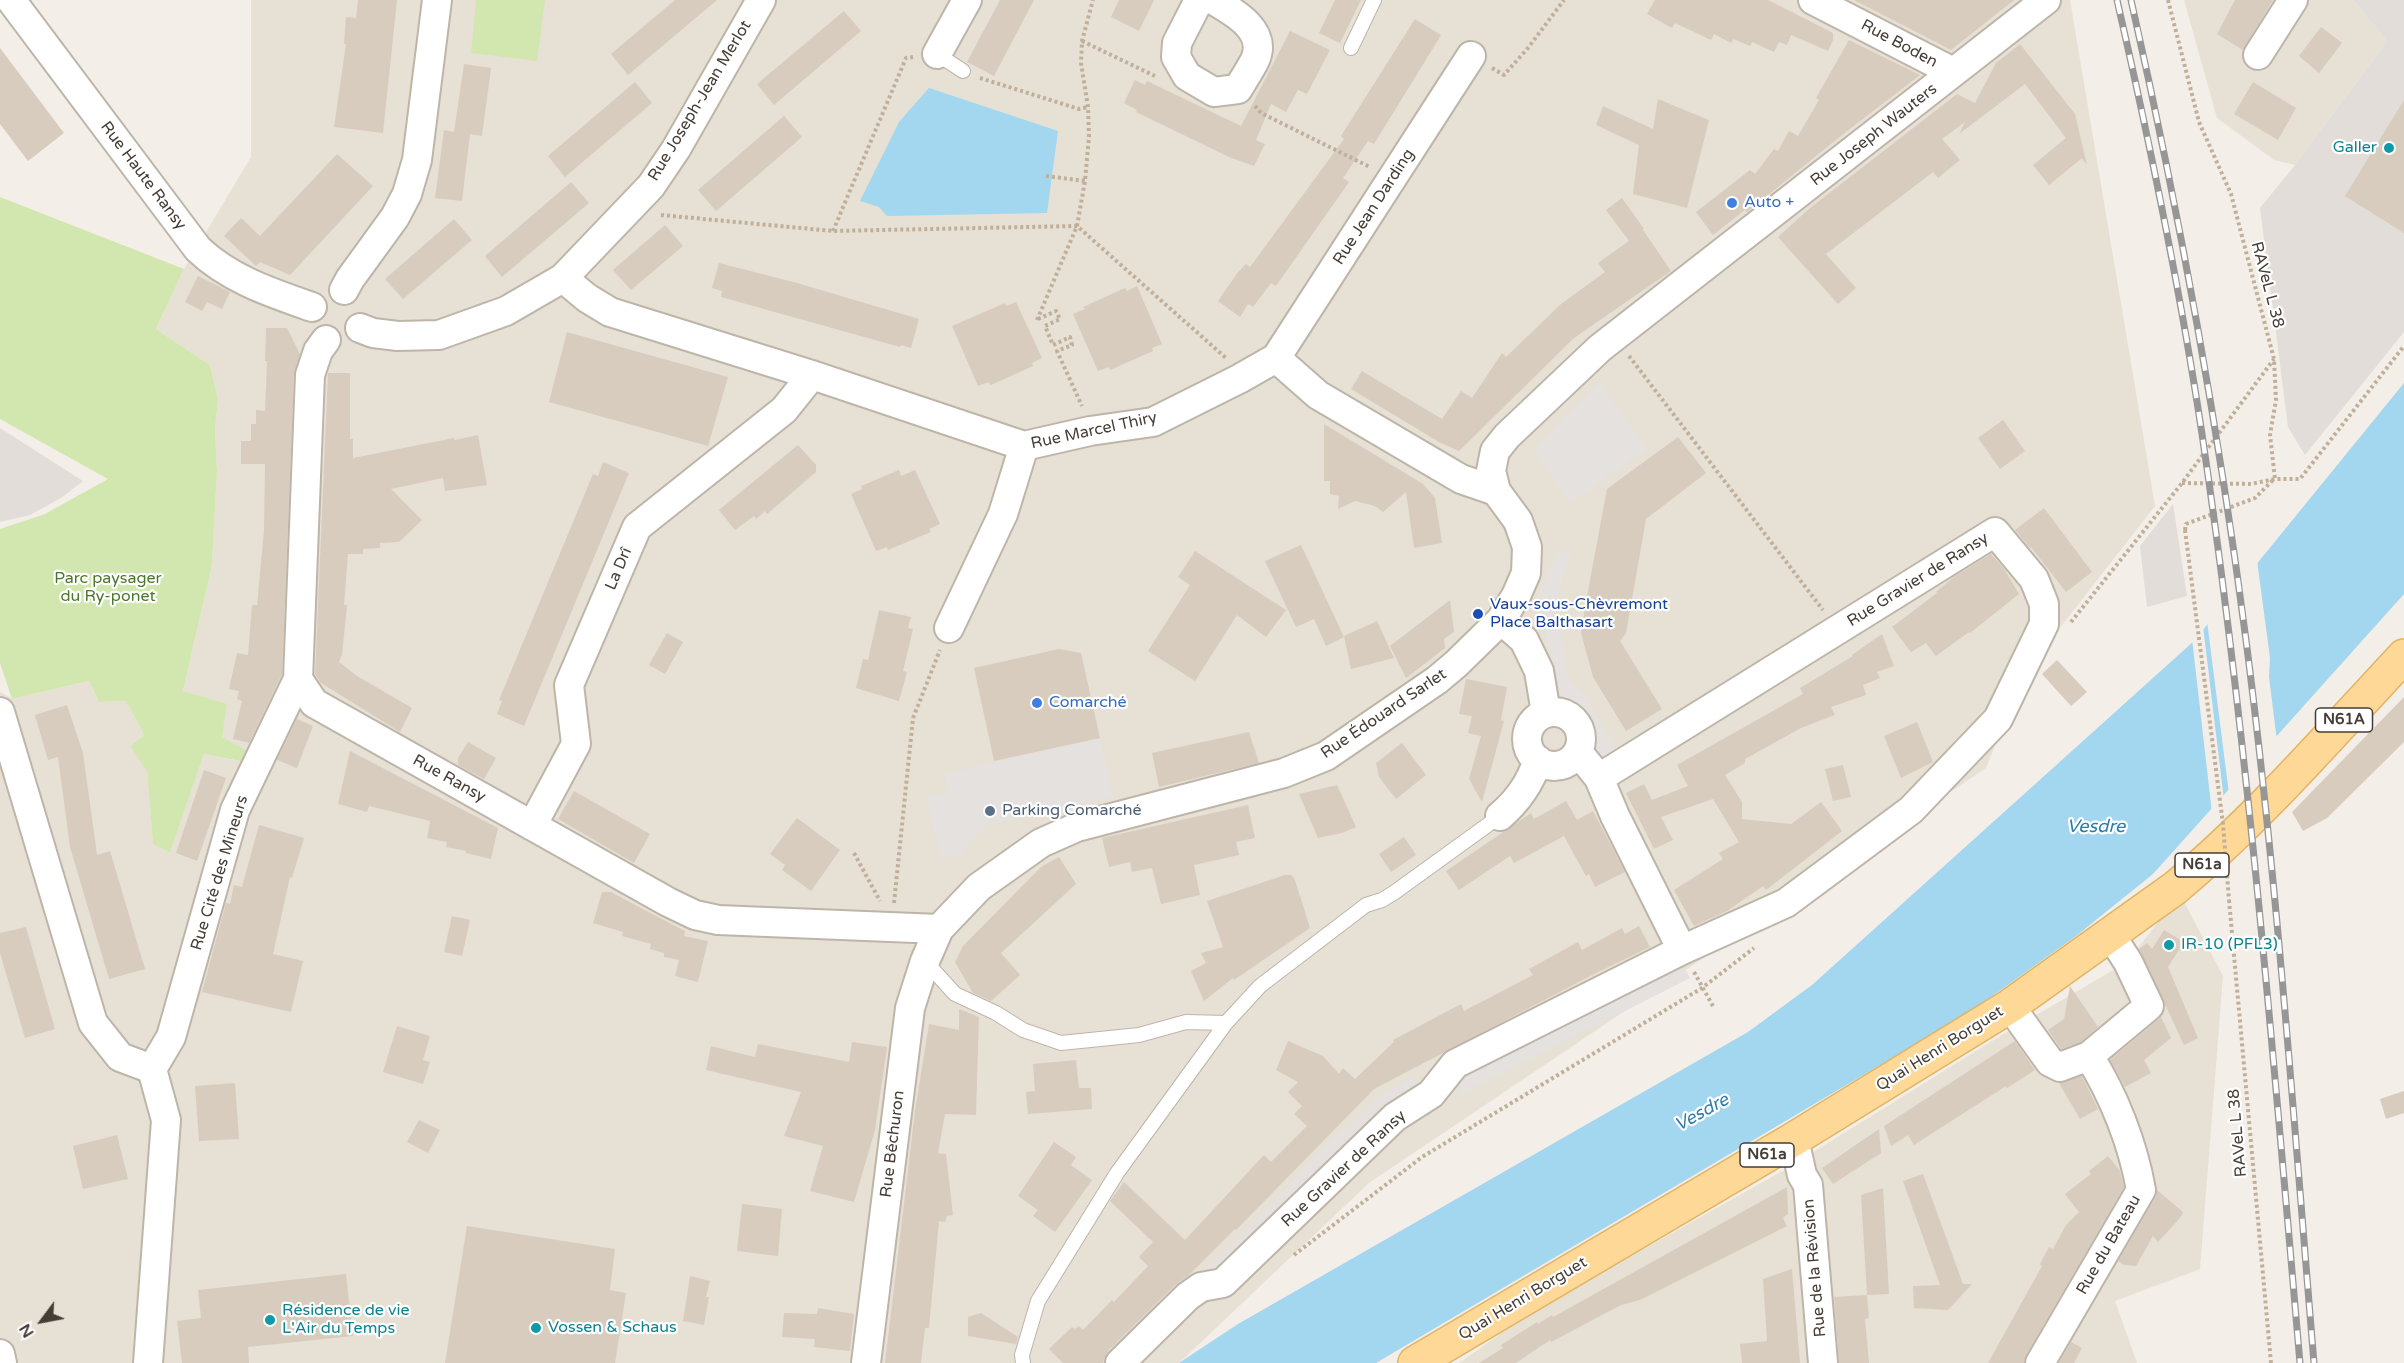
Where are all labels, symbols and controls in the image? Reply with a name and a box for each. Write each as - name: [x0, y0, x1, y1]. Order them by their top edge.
- street label: Rue Boden: [1857, 16, 1941, 72]
- street label: Rue Joseph-Jean Merlot: [644, 17, 756, 185]
- street label: Rue Joseph Wauters: [1807, 80, 1941, 190]
- street label: Rue Haute Ransy: [96, 118, 190, 234]
- place label: Galler: [2333, 138, 2377, 158]
- marker: Galler: [2382, 141, 2396, 155]
- street label: Rue Jean Darding: [1329, 145, 1419, 269]
- place label: Auto +: [1744, 193, 1794, 213]
- marker: Auto +: [1725, 196, 1739, 210]
- street label: RAVeL L 38: [2246, 240, 2288, 330]
- street label: Rue Marcel Thiry: [1029, 408, 1159, 454]
- street label: Rue Gravier de Ransy: [1844, 529, 1992, 631]
- street label: La Drî: [601, 545, 637, 593]
- park label: Parc paysager du Ry-ponet: [54, 569, 162, 607]
- place label: Vaux-sous-Chèvremont Place Balthasart: [1490, 595, 1668, 633]
- marker: Vaux-sous-Chèvremont Place Balthasart: [1471, 607, 1485, 621]
- street label: Rue Édouard Sarlet: [1318, 665, 1450, 763]
- place label: Comarché: [1049, 693, 1126, 713]
- marker: Comarché: [1030, 696, 1044, 710]
- road number: N61A: [2316, 708, 2372, 732]
- street label: Rue Ransy: [409, 751, 489, 807]
- street label: Rue Cité des Mineurs: [187, 793, 253, 953]
- place label: Parking Comarché: [1002, 801, 1142, 821]
- marker: Parking Comarché: [983, 804, 997, 818]
- water label: Vesdre: [2067, 816, 2125, 838]
- road number: N61a: [2175, 853, 2229, 877]
- place label: IR-10 (PFL3): [2181, 935, 2278, 955]
- marker: IR-10 (PFL3): [2162, 938, 2176, 952]
- street label: Quai Henri Borguet: [1873, 1002, 2007, 1096]
- street label: RAVeL L 38: [2225, 1088, 2251, 1178]
- street label: Rue Bêchuron: [877, 1089, 909, 1199]
- water label: Vesdre: [1671, 1089, 1733, 1137]
- street label: Rue Gravier de Ransy: [1278, 1106, 1410, 1232]
- road number: N61a: [1740, 1143, 1794, 1167]
- street label: Rue du Bateau: [2073, 1192, 2145, 1298]
- street label: Rue de la Révision: [1799, 1198, 1831, 1338]
- street label: Quai Henri Borguet: [1455, 1253, 1591, 1345]
- north arrow: [12, 1291, 72, 1351]
- place label: Résidence de vie L'Air du Temps: [282, 1301, 410, 1339]
- marker: Résidence de vie L'Air du Temps: [263, 1313, 277, 1327]
- place label: Vossen & Schaus: [548, 1318, 677, 1338]
- text: N: [15, 1320, 39, 1341]
- marker: Vossen & Schaus: [529, 1321, 543, 1335]

